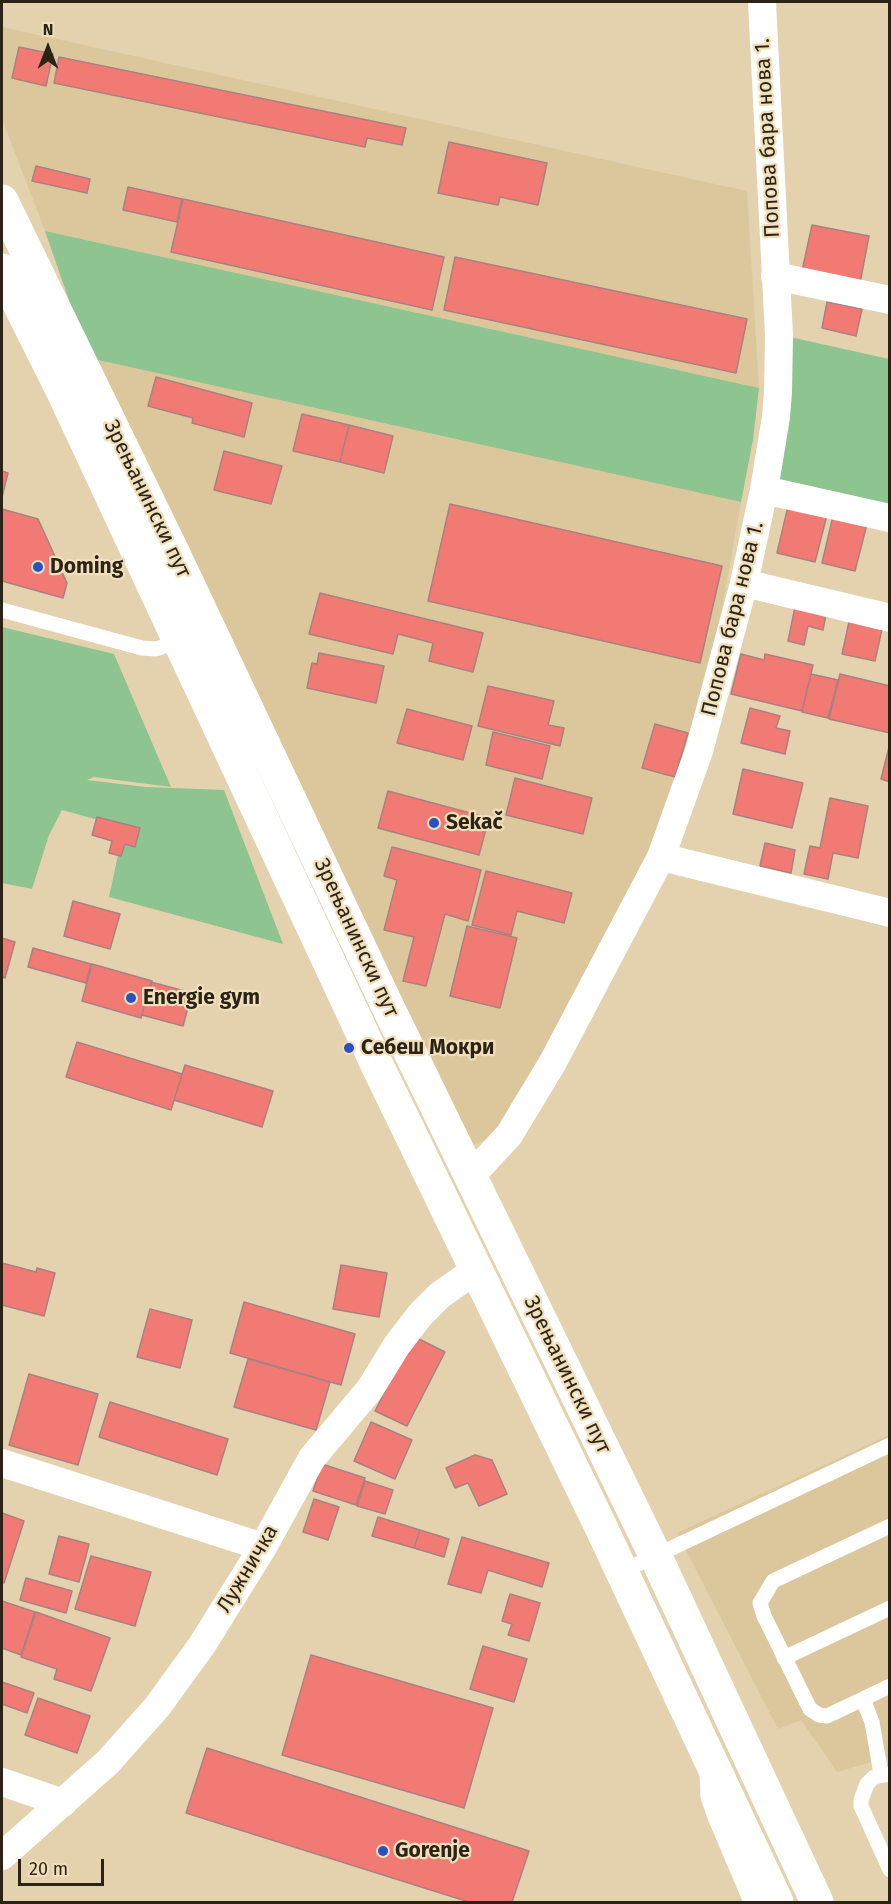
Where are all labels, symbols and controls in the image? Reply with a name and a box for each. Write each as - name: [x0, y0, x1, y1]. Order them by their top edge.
- north arrow: [18, 18, 78, 78]
- text: N: [43, 20, 53, 39]
- street label: Попова бара нова 1.: [750, 38, 786, 238]
- street label: Зрењанински пут: [98, 416, 196, 582]
- street label: Попова бара нова 1.: [697, 519, 769, 719]
- place label: Doming: [50, 554, 123, 580]
- marker: Doming: [31, 560, 45, 574]
- place label: Sekač: [446, 810, 502, 836]
- marker: Sekač: [427, 816, 441, 830]
- street label: Зрењанински пут: [308, 855, 404, 1021]
- place label: Energie gym: [143, 985, 260, 1011]
- marker: Energie gym: [124, 991, 138, 1005]
- place label: Себеш Мокри: [361, 1035, 494, 1061]
- marker: Себеш Мокри: [342, 1041, 356, 1055]
- street label: Зрењанински пут: [518, 1292, 616, 1458]
- street label: Лужничка: [212, 1521, 284, 1617]
- place label: Gorenje: [395, 1838, 470, 1864]
- marker: Gorenje: [376, 1844, 390, 1858]
- scale bar: [21, 1847, 106, 1885]
- text: 20 m: [29, 1858, 68, 1880]

